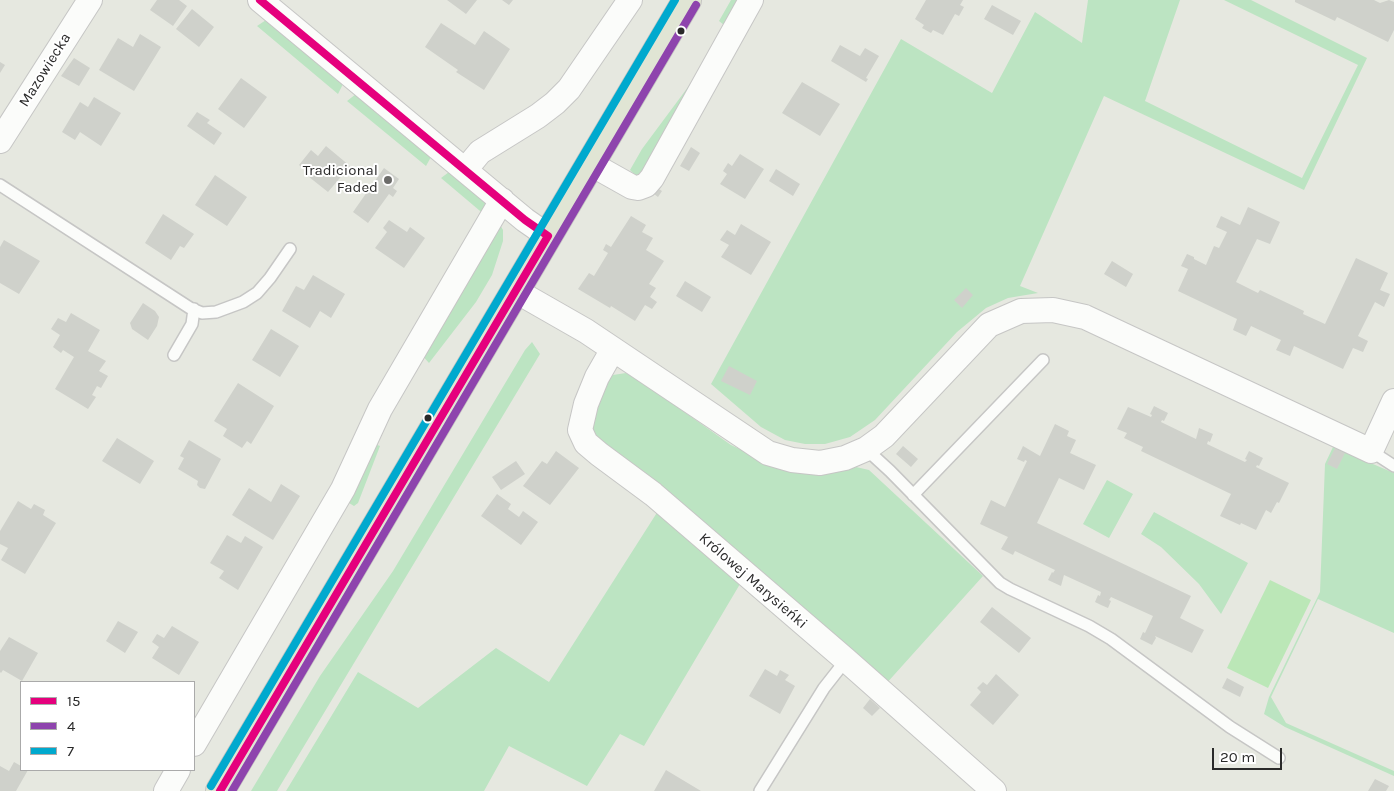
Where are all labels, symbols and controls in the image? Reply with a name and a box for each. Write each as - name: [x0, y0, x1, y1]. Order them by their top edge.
- unlabelled marker: [676, 26, 686, 36]
- street label: Mazowiecka: [15, 30, 75, 110]
- place label: Tradicional Faded: [303, 162, 378, 197]
- marker: Tradicional Faded: [382, 174, 394, 186]
- unlabelled marker: [423, 413, 433, 423]
- street label: Królowej Marysieńki: [695, 529, 811, 633]
- legend: [20, 681, 195, 771]
- text: 15: [67, 692, 80, 710]
- text: 4: [67, 717, 75, 735]
- scale bar: [1214, 738, 1284, 770]
- text: 7: [67, 742, 74, 760]
- text: 20 m: [1220, 748, 1255, 766]

